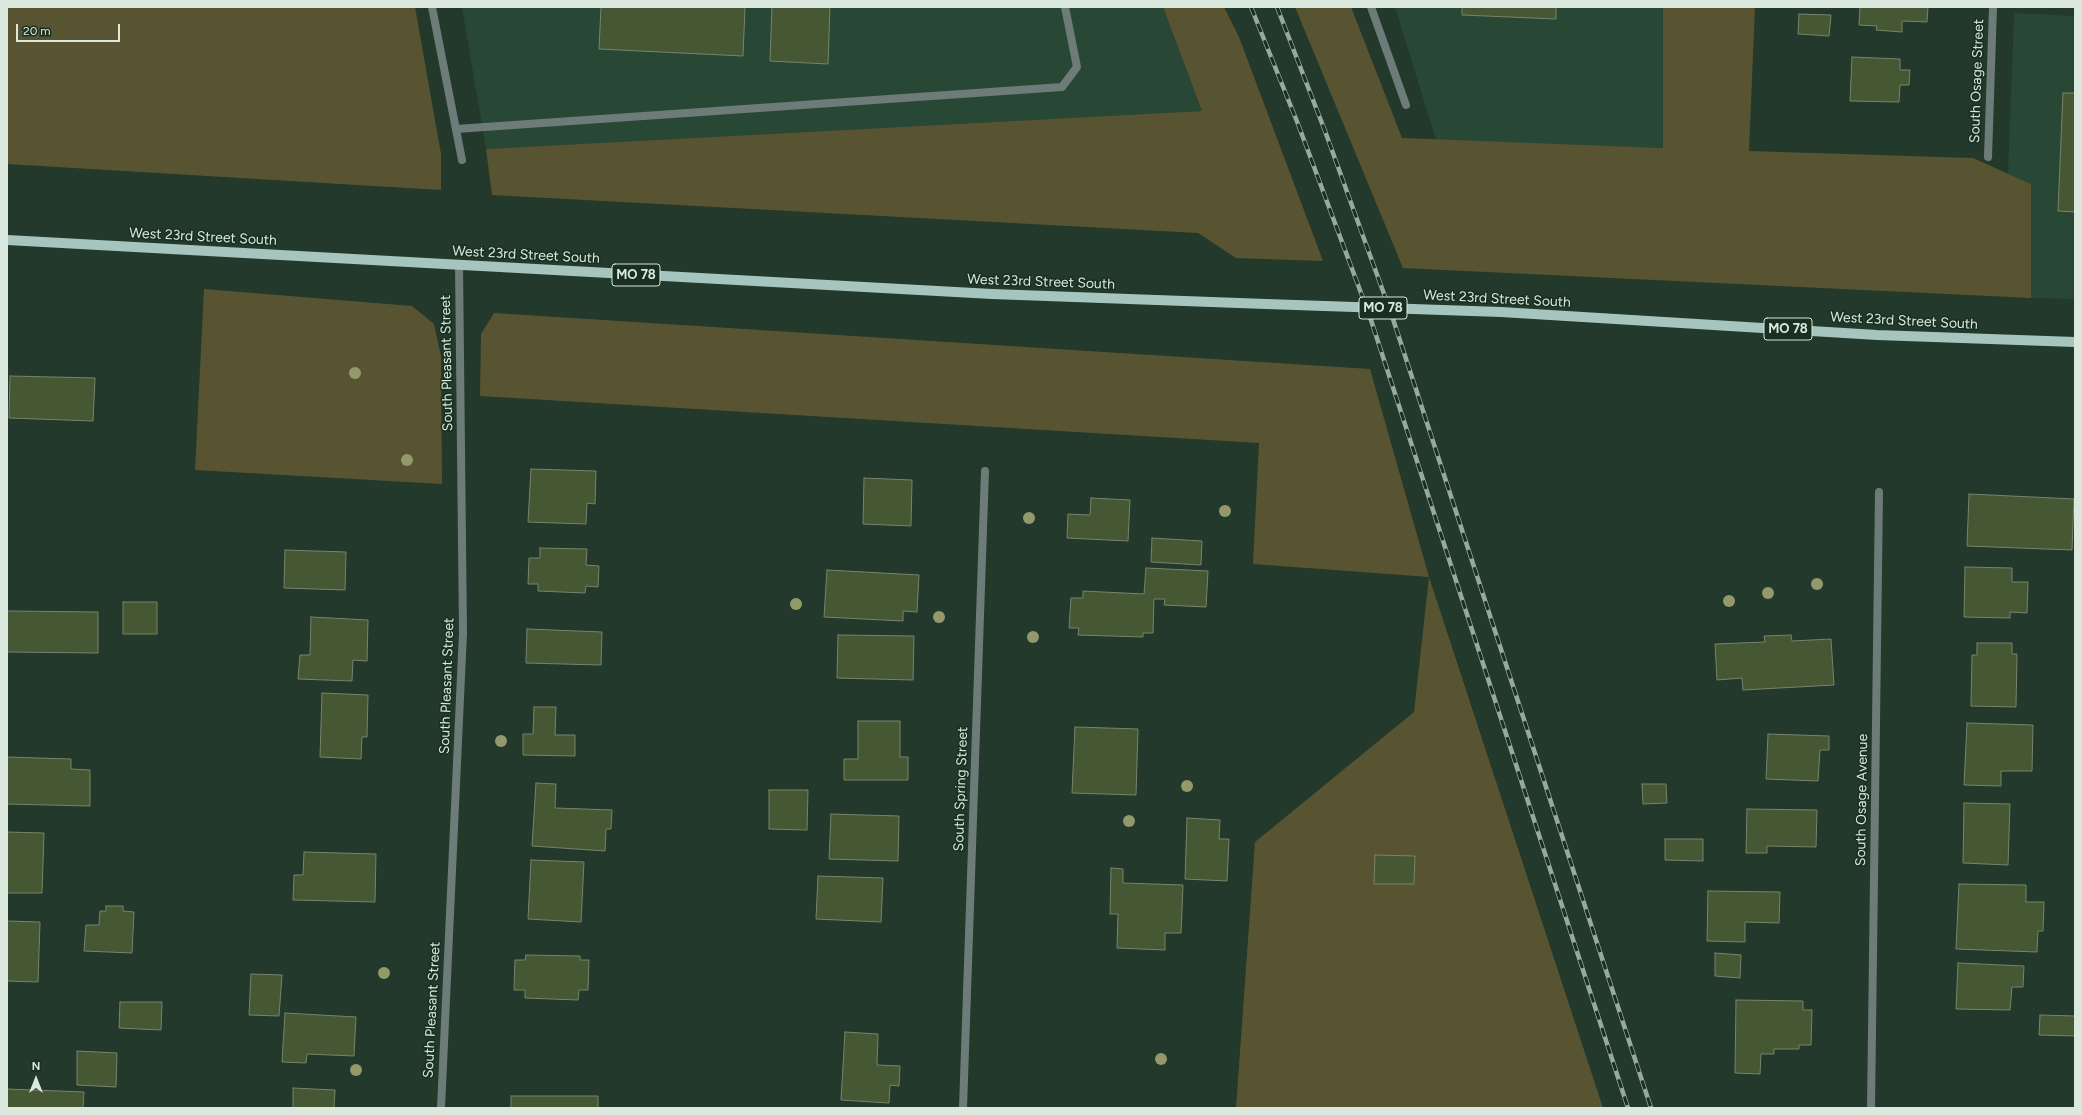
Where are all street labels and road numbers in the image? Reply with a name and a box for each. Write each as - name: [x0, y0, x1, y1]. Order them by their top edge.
- street label: South Osage Street: [1966, 19, 1988, 143]
- street label: West 23rd Street South: [129, 225, 277, 249]
- street label: West 23rd Street South: [452, 243, 600, 267]
- road number: MO 78: [612, 264, 660, 286]
- street label: West 23rd Street South: [967, 271, 1115, 293]
- street label: West 23rd Street South: [1423, 287, 1571, 311]
- street label: South Pleasant Street: [437, 295, 457, 431]
- road number: MO 78: [1359, 297, 1407, 319]
- street label: West 23rd Street South: [1830, 309, 1978, 333]
- road number: MO 78: [1764, 318, 1812, 340]
- street label: South Pleasant Street: [436, 618, 458, 754]
- street label: South Spring Street: [950, 726, 972, 852]
- street label: South Osage Avenue: [1852, 734, 1872, 866]
- street label: South Pleasant Street: [420, 941, 444, 1079]

